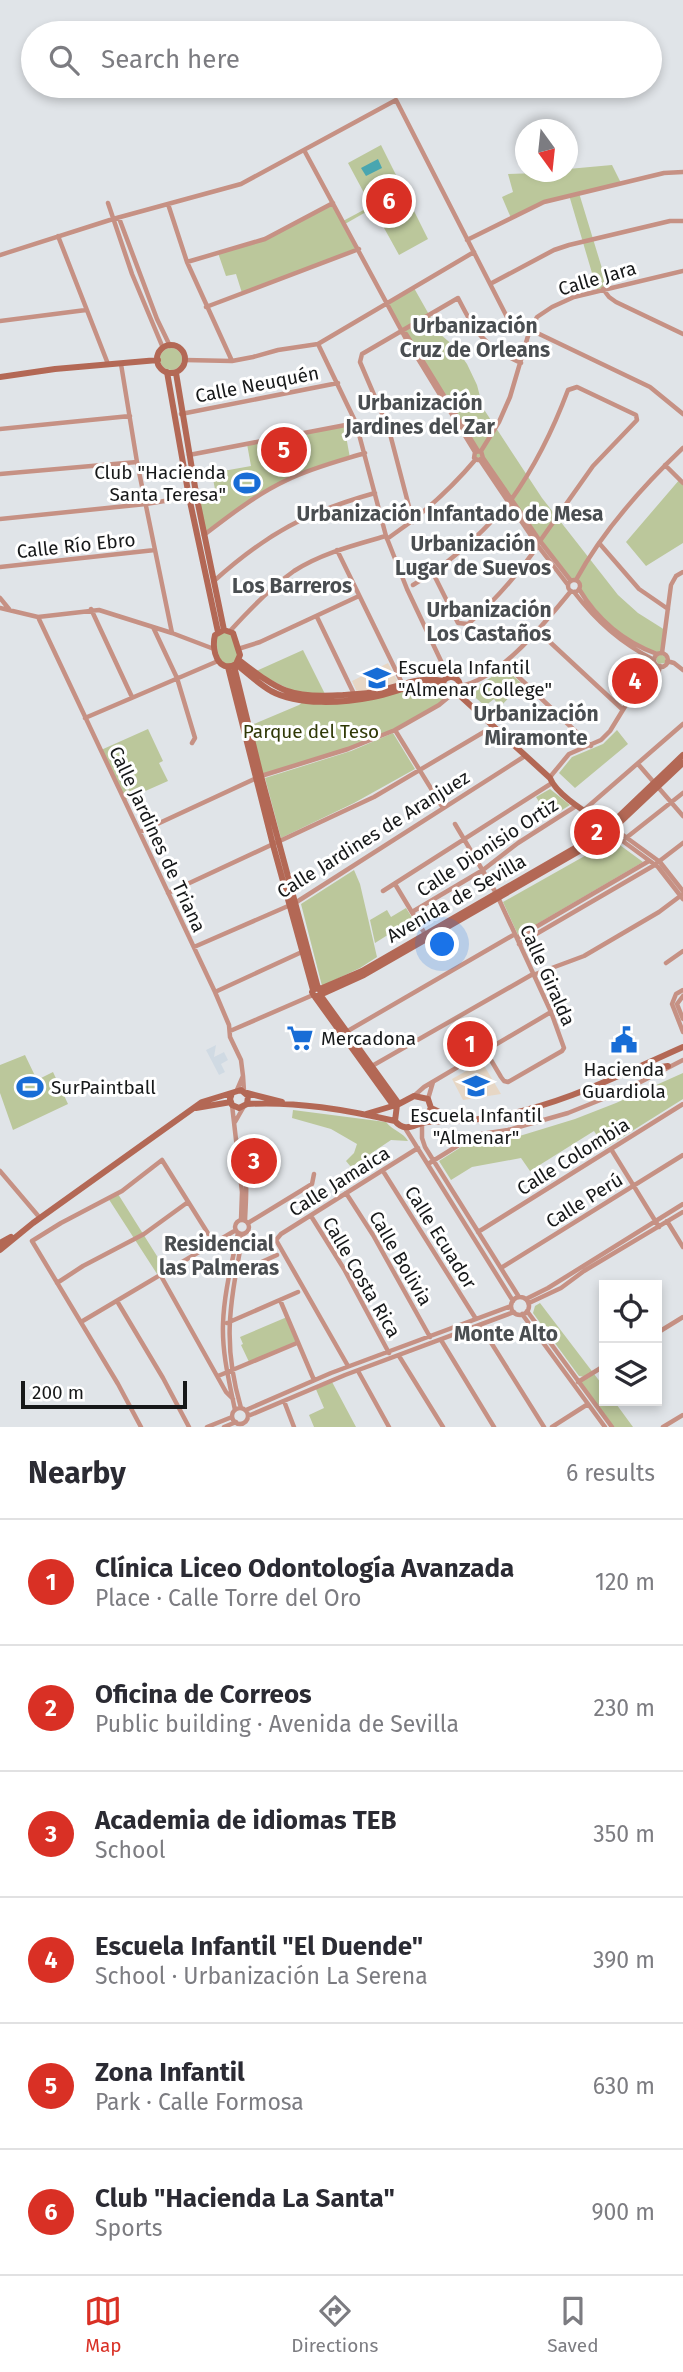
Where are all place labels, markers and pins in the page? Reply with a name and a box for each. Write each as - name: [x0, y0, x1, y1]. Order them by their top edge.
- pin: 6: [366, 175, 412, 227]
- pin: 5: [261, 424, 307, 476]
- place label: Club "Hacienda Santa Teresa": [94, 461, 226, 506]
- sports icon: Club "Hacienda Santa Teresa": [232, 468, 262, 498]
- pin: 4: [612, 655, 658, 707]
- place label: Escuela Infantil "Almenar College": [398, 656, 552, 701]
- school or university icon: Escuela Infantil "Almenar College": [362, 663, 392, 693]
- pin: 2: [574, 806, 620, 858]
- pin: 1: [447, 1018, 493, 1070]
- supermarket icon: Mercadona: [285, 1023, 315, 1053]
- public building icon: Hacienda Guardiola: [609, 1025, 639, 1055]
- place label: Mercadona: [321, 1027, 416, 1050]
- place label: Hacienda Guardiola: [582, 1058, 666, 1103]
- school or university icon: Escuela Infantil "Almenar": [461, 1071, 491, 1101]
- sports icon: SurPaintball: [15, 1072, 45, 1102]
- place label: SurPaintball: [51, 1076, 156, 1099]
- place label: Escuela Infantil "Almenar": [410, 1104, 542, 1149]
- pin: 3: [231, 1135, 277, 1187]

